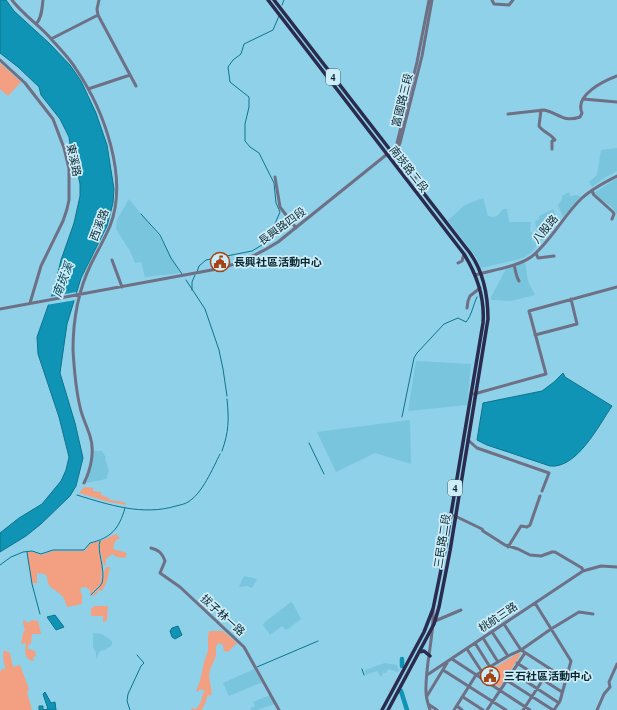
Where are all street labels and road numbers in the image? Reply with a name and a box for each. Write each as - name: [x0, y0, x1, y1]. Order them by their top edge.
- road number: 4: [326, 69, 340, 85]
- street label: 富國路三段: [390, 72, 414, 128]
- street label: 東溪路: [65, 143, 83, 177]
- street label: 南崁路二段: [387, 144, 431, 194]
- street label: 長興路四段: [256, 205, 308, 247]
- street label: 西溪路: [87, 207, 111, 243]
- street label: 八股路: [530, 213, 560, 245]
- road number: 4: [448, 480, 462, 496]
- street label: 三民路二段: [432, 513, 452, 569]
- street label: 拔子林一路: [199, 592, 247, 638]
- street label: 桃航三路: [476, 600, 520, 634]

